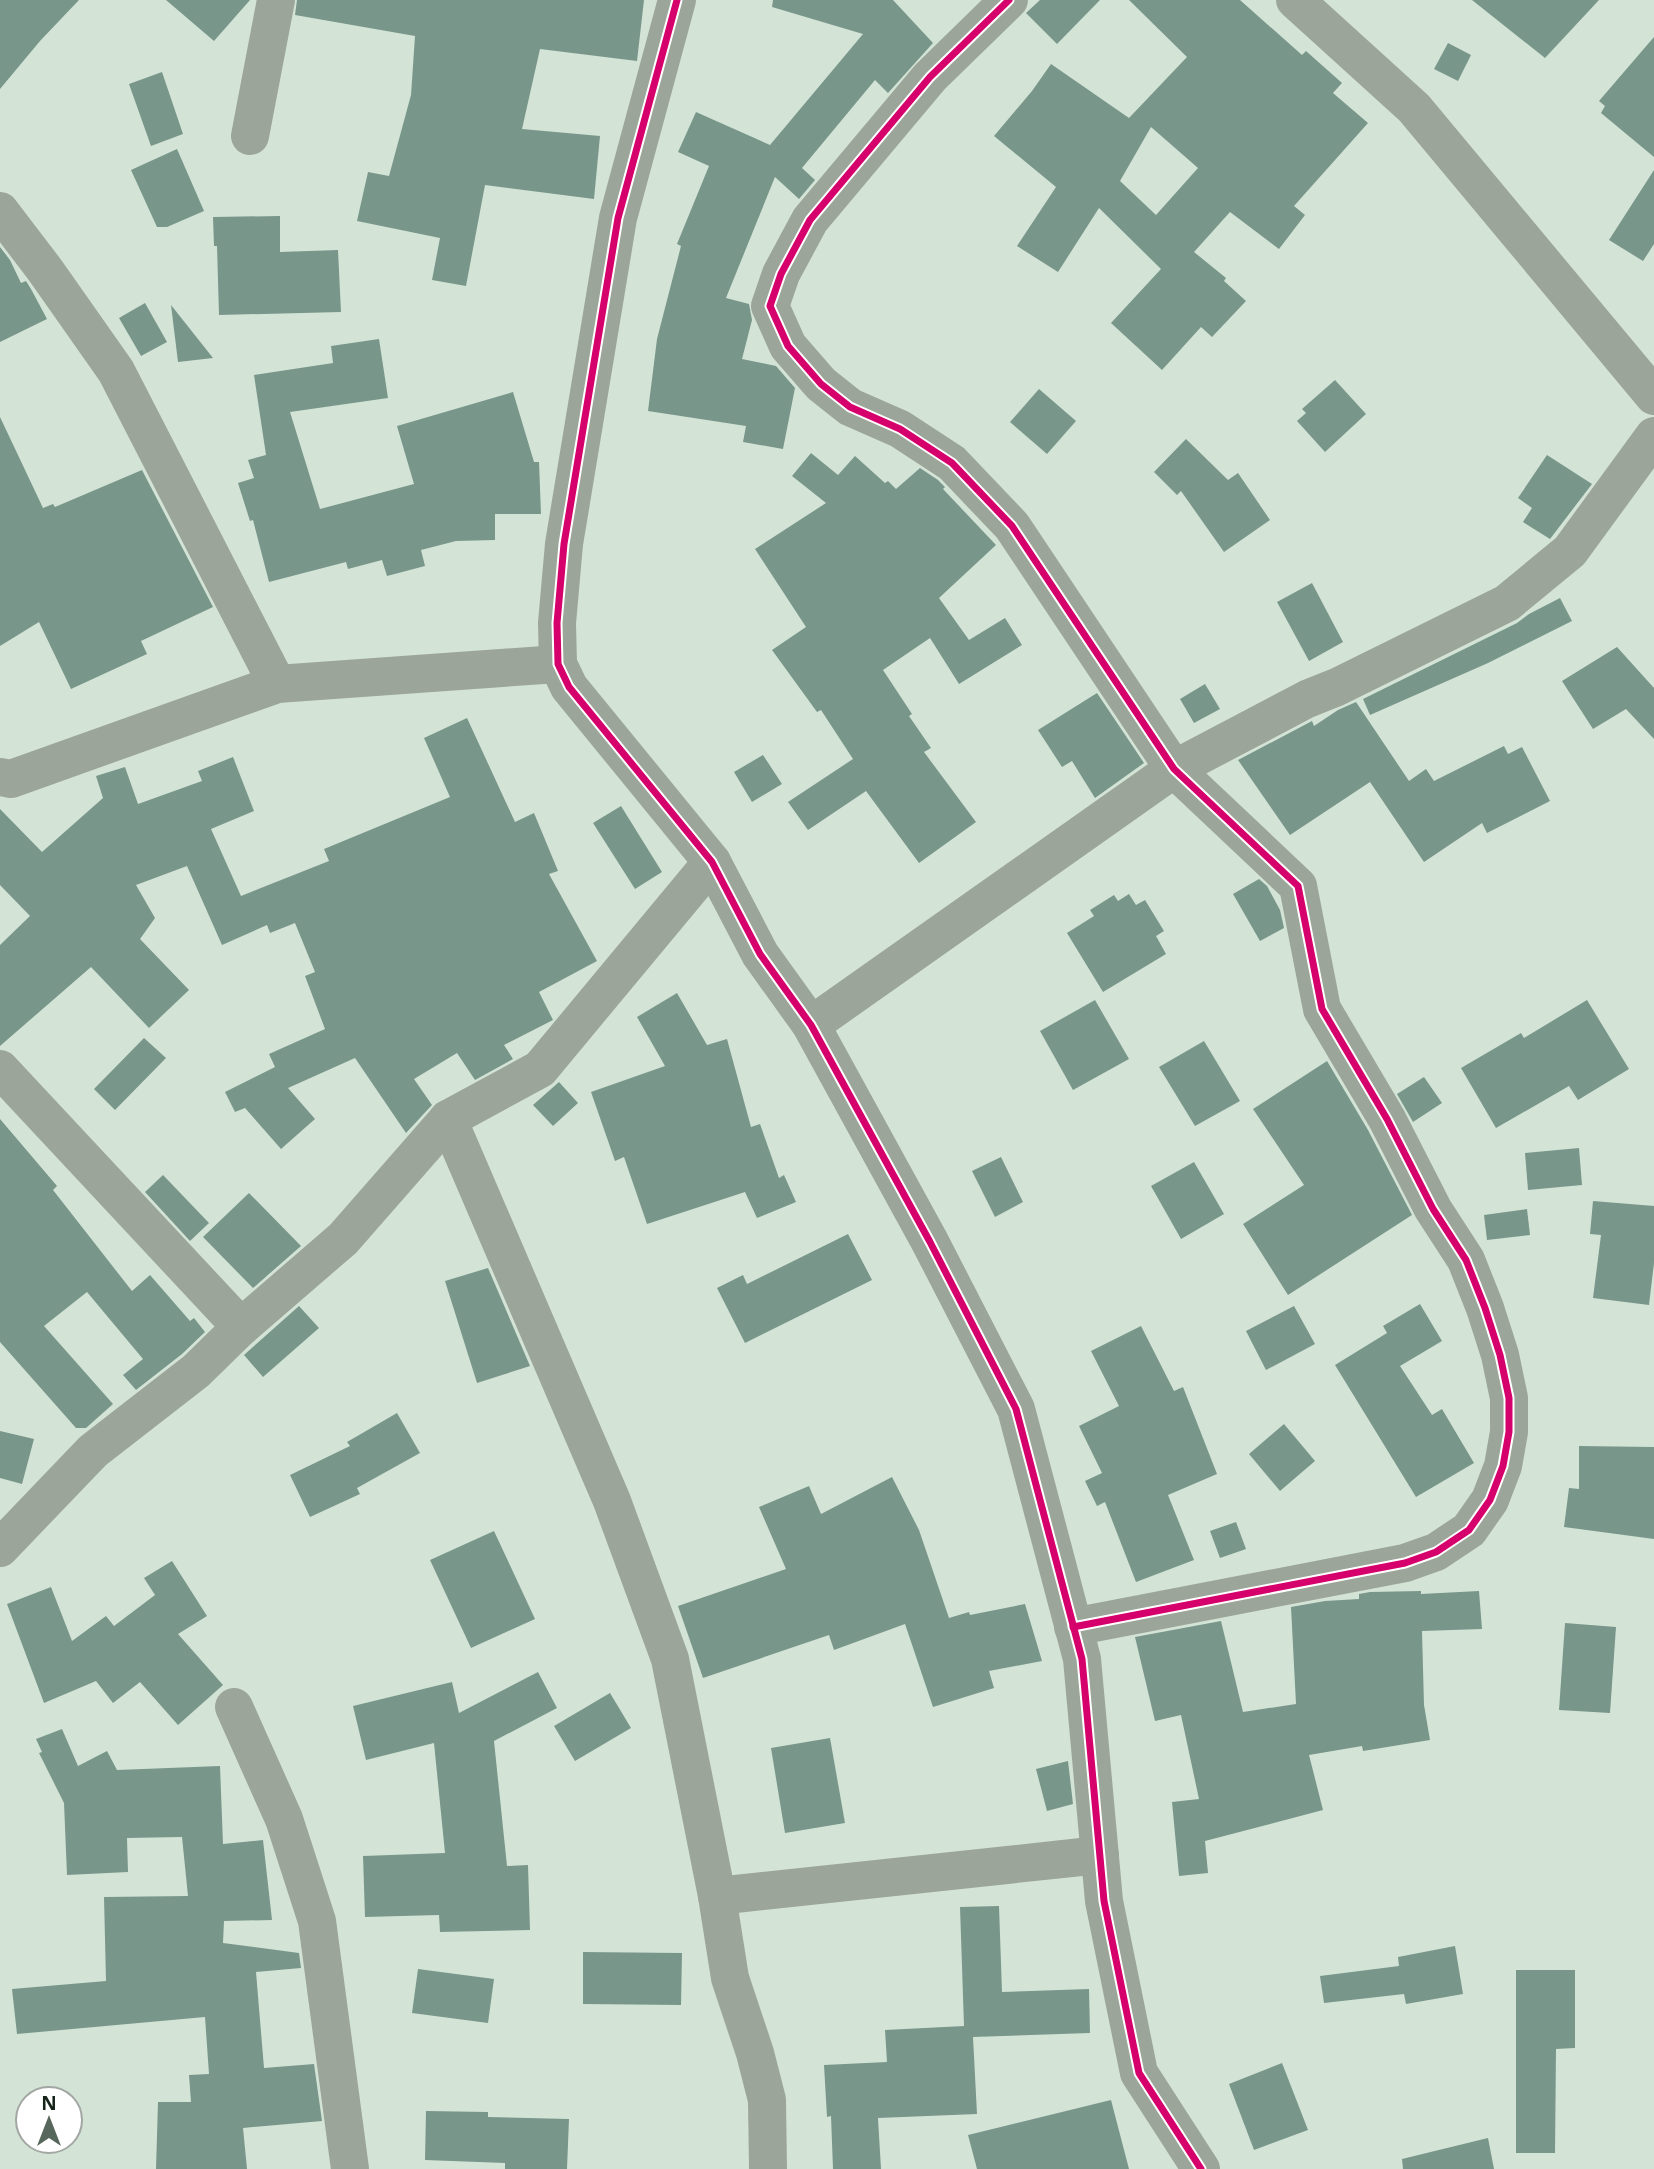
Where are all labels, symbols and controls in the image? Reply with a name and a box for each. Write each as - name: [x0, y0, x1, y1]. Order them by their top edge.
- north arrow: [14, 2085, 84, 2155]
- text: N: [41, 2090, 57, 2116]

